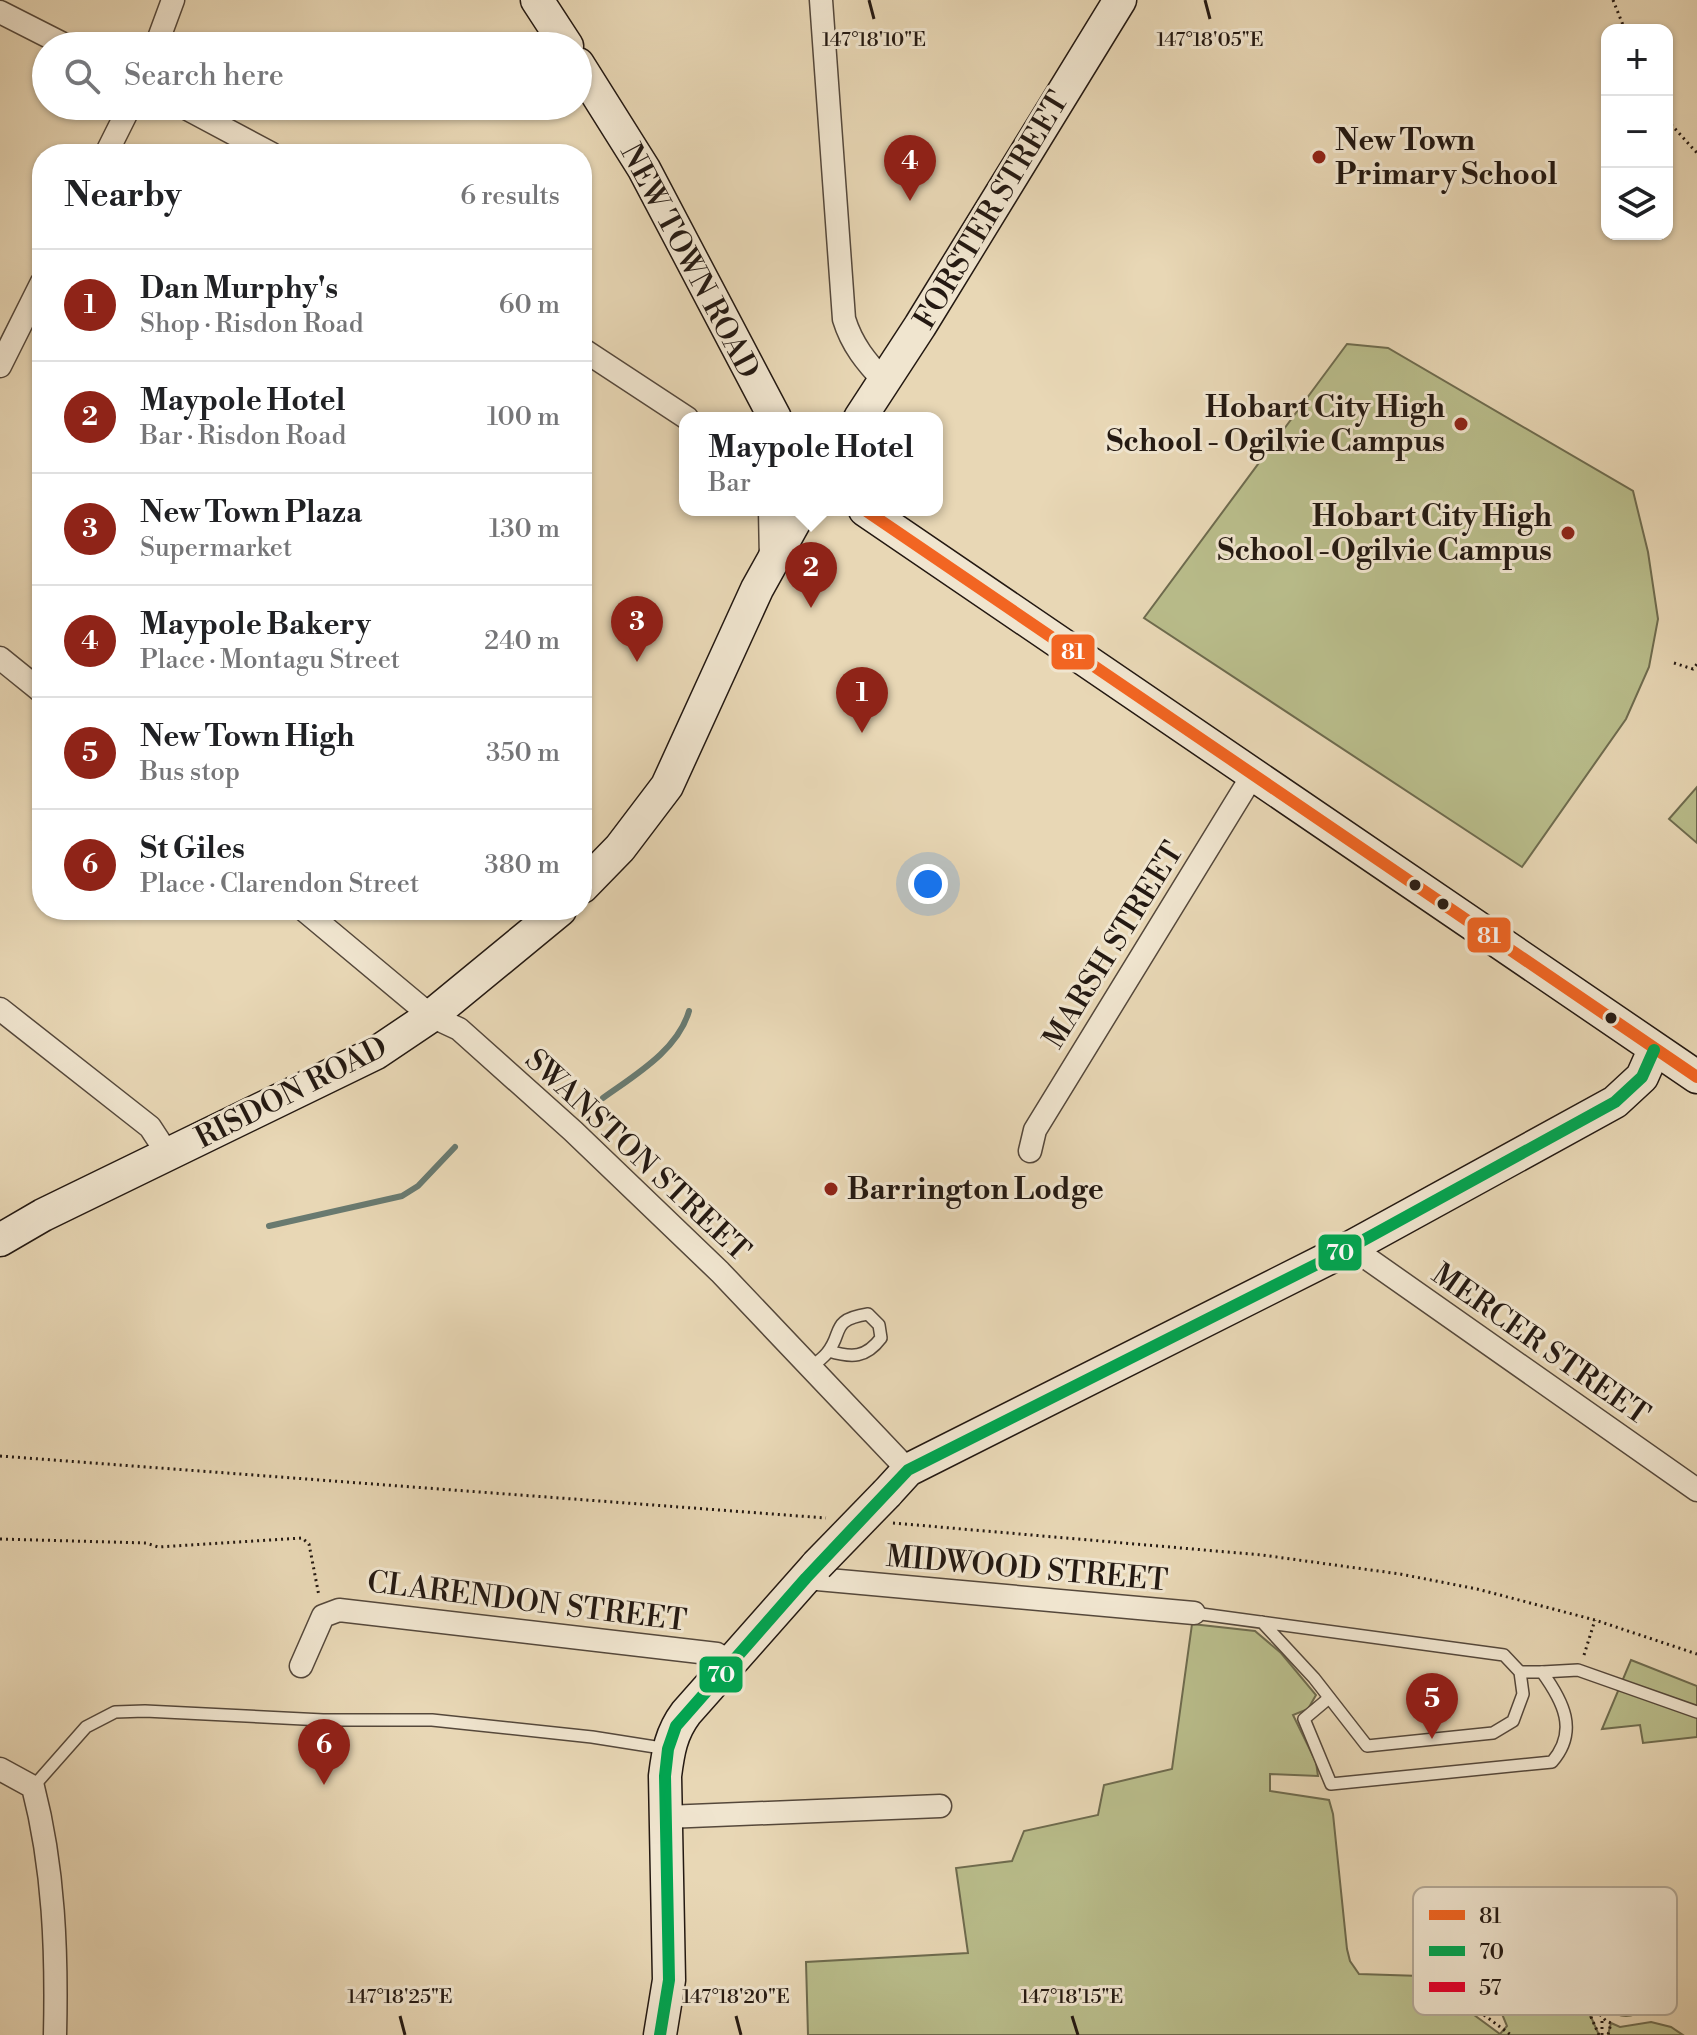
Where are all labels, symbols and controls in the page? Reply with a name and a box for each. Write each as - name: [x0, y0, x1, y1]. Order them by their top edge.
- map controls: [1601, 24, 1673, 240]
- button: +: [1601, 24, 1673, 96]
- text: 147°18'10"E: [822, 28, 926, 53]
- text: 147°18'05"E: [1156, 28, 1264, 53]
- search box: [32, 32, 592, 120]
- icon: search: [60, 54, 104, 98]
- text: Search here: [124, 57, 284, 95]
- street label: FORSTER STREET: [906, 85, 1078, 336]
- button: −: [1601, 96, 1673, 168]
- place label: New Town Primary School: [1335, 122, 1558, 194]
- pin: 4: [884, 135, 936, 201]
- street label: NEW TOWN ROAD: [611, 137, 767, 386]
- marker: New Town Primary School: [1310, 148, 1328, 166]
- button: layers: [1601, 168, 1673, 240]
- text: Nearby: [64, 175, 182, 217]
- text: 6 results: [460, 180, 560, 212]
- text: Dan Murphy's: [140, 270, 338, 308]
- text: 1: [84, 289, 96, 321]
- text: 60 m: [499, 289, 560, 321]
- text: Shop · Risdon Road: [140, 308, 364, 340]
- text: Maypole Hotel: [140, 382, 345, 420]
- place label: Hobart City High School - Ogilvie Campus: [1106, 389, 1445, 461]
- text: 2: [82, 401, 98, 433]
- text: 100 m: [487, 401, 560, 433]
- popup: [679, 412, 943, 516]
- marker: Hobart City High School - Ogilvie Campus: [1452, 415, 1470, 433]
- text: Bar · Risdon Road: [140, 420, 346, 452]
- text: Maypole Hotel: [708, 429, 914, 467]
- text: Bar: [708, 467, 751, 499]
- text: New Town Plaza: [140, 494, 362, 532]
- place label: Hobart City High School -Ogilvie Campus: [1217, 498, 1552, 570]
- text: 3: [82, 513, 98, 545]
- text: 130 m: [489, 513, 560, 545]
- marker: Hobart City High School -Ogilvie Campus: [1559, 524, 1577, 542]
- text: Supermarket: [140, 532, 292, 564]
- pin: 2: [785, 542, 837, 608]
- pin: 3: [611, 596, 663, 662]
- text: Maypole Bakery: [140, 606, 371, 644]
- text: 4: [81, 625, 99, 657]
- text: 240 m: [484, 625, 560, 657]
- line badge: 81: [1050, 633, 1096, 671]
- text: 81: [1061, 639, 1086, 666]
- text: Place · Montagu Street: [140, 644, 400, 676]
- pin: 1: [836, 667, 888, 733]
- text: New Town High: [140, 718, 355, 756]
- text: 5: [82, 737, 98, 769]
- text: 350 m: [486, 737, 560, 769]
- text: Bus stop: [140, 756, 240, 788]
- text: St Giles: [140, 830, 245, 868]
- street label: MARSH STREET: [1035, 835, 1193, 1056]
- text: 6: [82, 849, 98, 881]
- text: 380 m: [484, 849, 560, 881]
- your location: [908, 864, 948, 904]
- text: Place · Clarendon Street: [140, 868, 419, 900]
- unlabelled marker: [1407, 877, 1423, 893]
- unlabelled marker: [1435, 896, 1451, 912]
- line badge: 81: [1466, 916, 1512, 954]
- text: 81: [1477, 923, 1502, 950]
- unlabelled marker: [1603, 1010, 1619, 1026]
- street label: RISDON ROAD: [189, 1028, 394, 1158]
- street label: SWANSTON STREET: [517, 1041, 758, 1270]
- place label: Barrington Lodge: [847, 1171, 1104, 1209]
- marker: Barrington Lodge: [822, 1180, 840, 1198]
- line badge: 70: [1317, 1233, 1363, 1272]
- text: 70: [1326, 1240, 1354, 1267]
- street label: MERCER STREET: [1424, 1256, 1657, 1434]
- street label: MIDWOOD STREET: [884, 1538, 1169, 1600]
- street label: CLARENDON STREET: [365, 1564, 689, 1640]
- line badge: 70: [698, 1655, 744, 1694]
- text: 70: [707, 1662, 735, 1689]
- pin: 5: [1406, 1673, 1458, 1739]
- pin: 6: [298, 1719, 350, 1785]
- legend: [1413, 1887, 1677, 2015]
- text: 81: [1479, 1903, 1502, 1930]
- text: 70: [1479, 1939, 1504, 1966]
- text: 57: [1479, 1975, 1501, 2002]
- text: 147°18'25"E: [347, 1985, 453, 2010]
- text: 147°18'20"E: [682, 1985, 790, 2010]
- text: 147°18'15"E: [1021, 1985, 1123, 2010]

